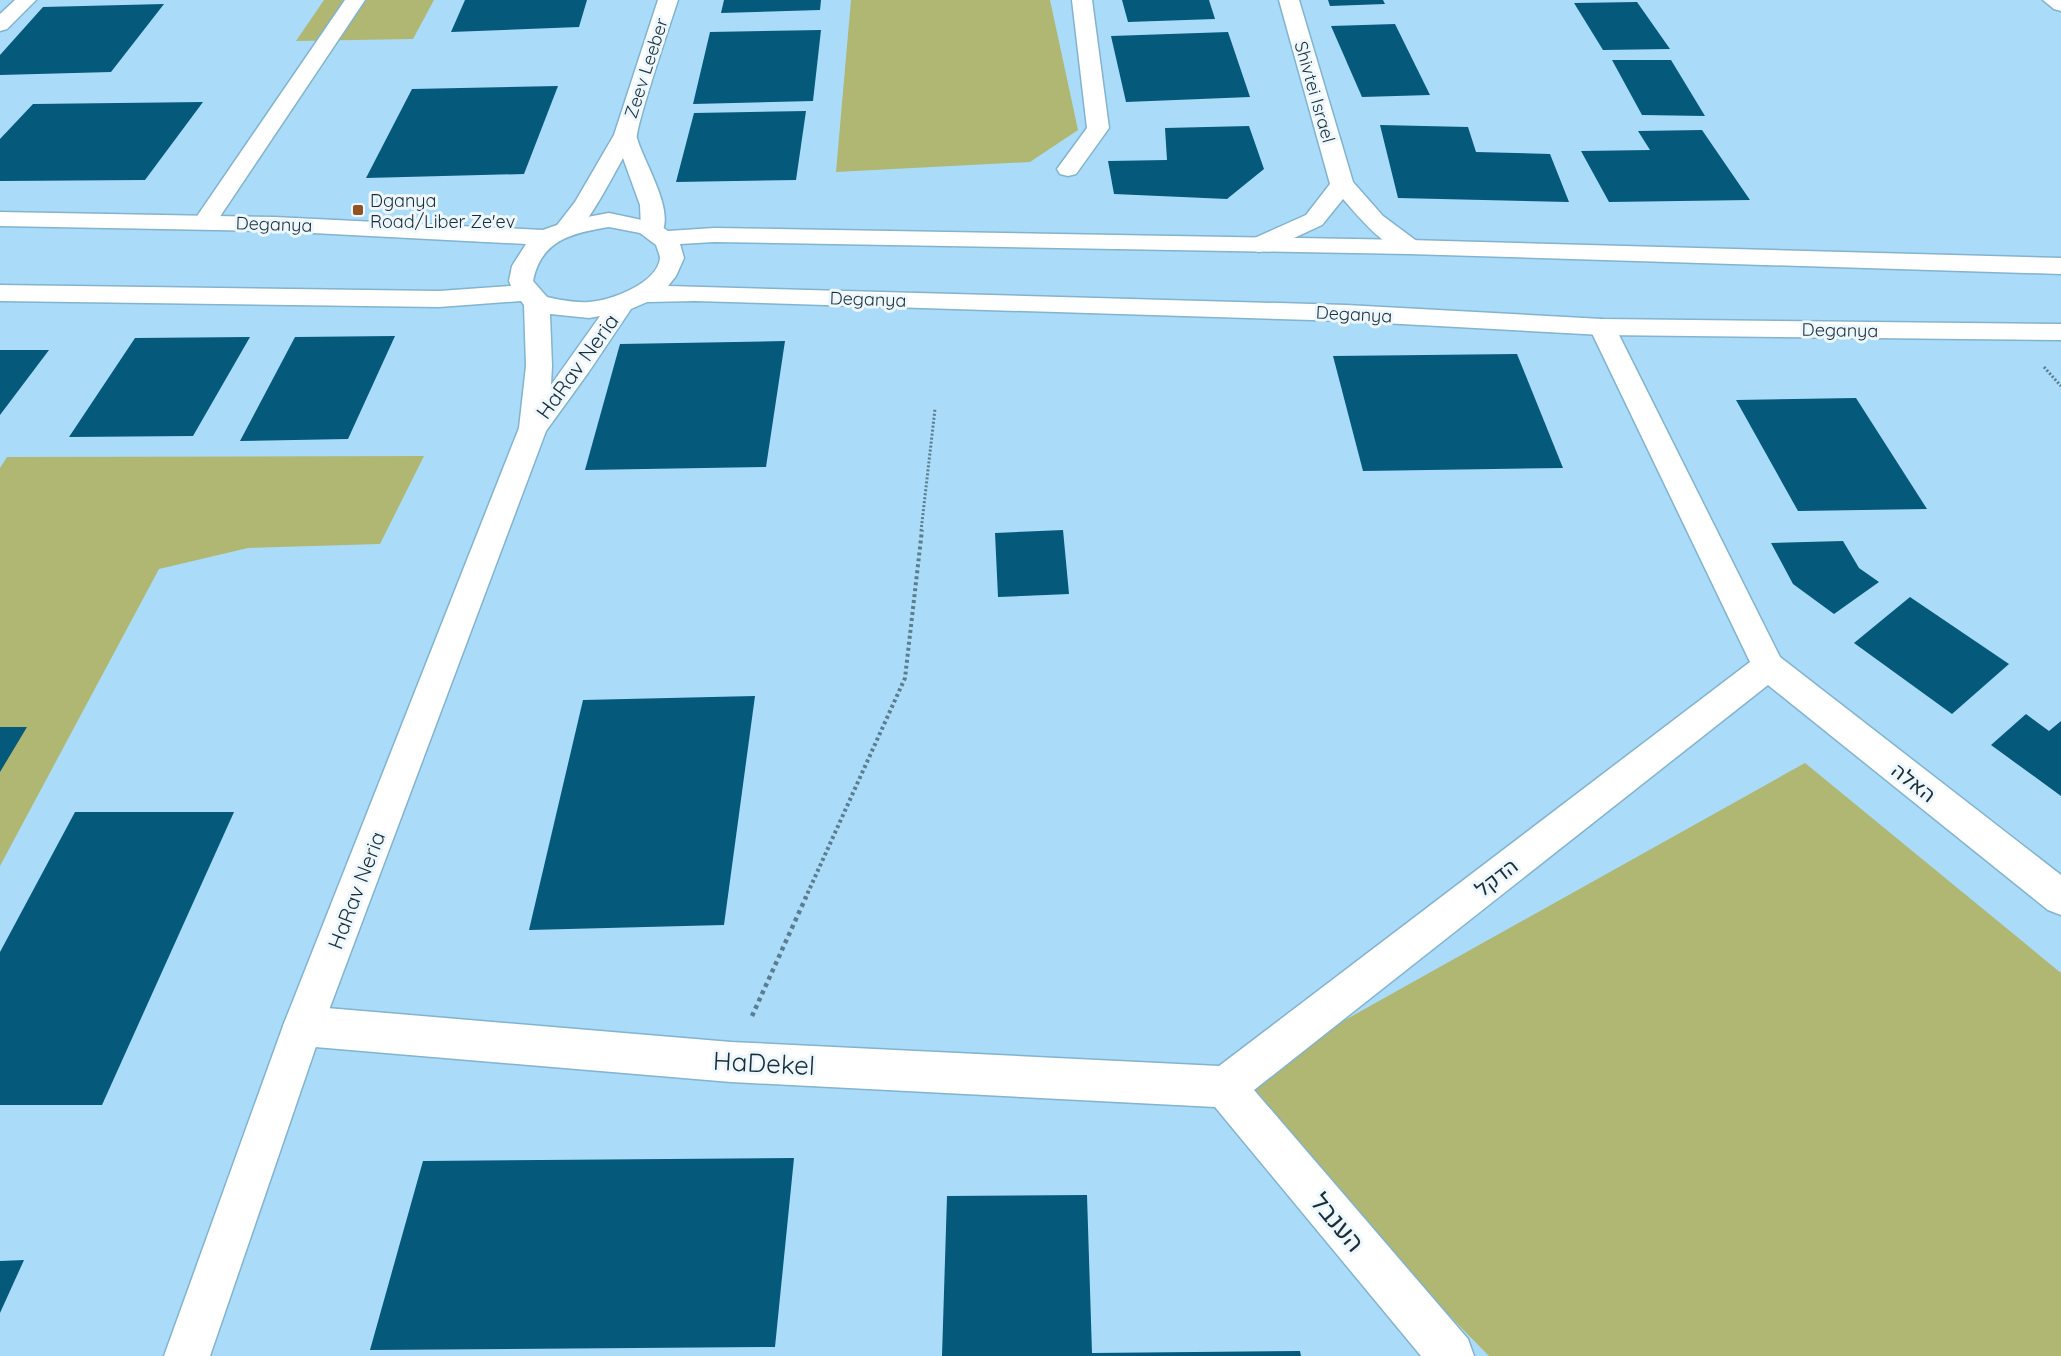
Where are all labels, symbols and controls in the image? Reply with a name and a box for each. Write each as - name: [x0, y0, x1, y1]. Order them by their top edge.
- street label: Zeev Leeber: [619, 15, 673, 121]
- street label: Shivtei Israel: [1290, 39, 1340, 145]
- place label: Dganya Road/Liber Ze'ev: [370, 189, 515, 233]
- marker: Dganya Road/Liber Ze'ev: [351, 203, 365, 217]
- street label: Deganya: [235, 211, 313, 237]
- street label: Deganya: [829, 286, 907, 312]
- street label: Deganya: [1315, 301, 1393, 327]
- street label: HaRav Neria: [530, 308, 624, 424]
- street label: Deganya: [1801, 318, 1879, 342]
- street label: האלה: [1887, 757, 1941, 807]
- street label: HaRav Neria: [322, 828, 390, 952]
- street label: הדקל: [1469, 852, 1523, 902]
- street label: HaDekel: [712, 1044, 816, 1082]
- street label: הענבל: [1304, 1186, 1372, 1258]

